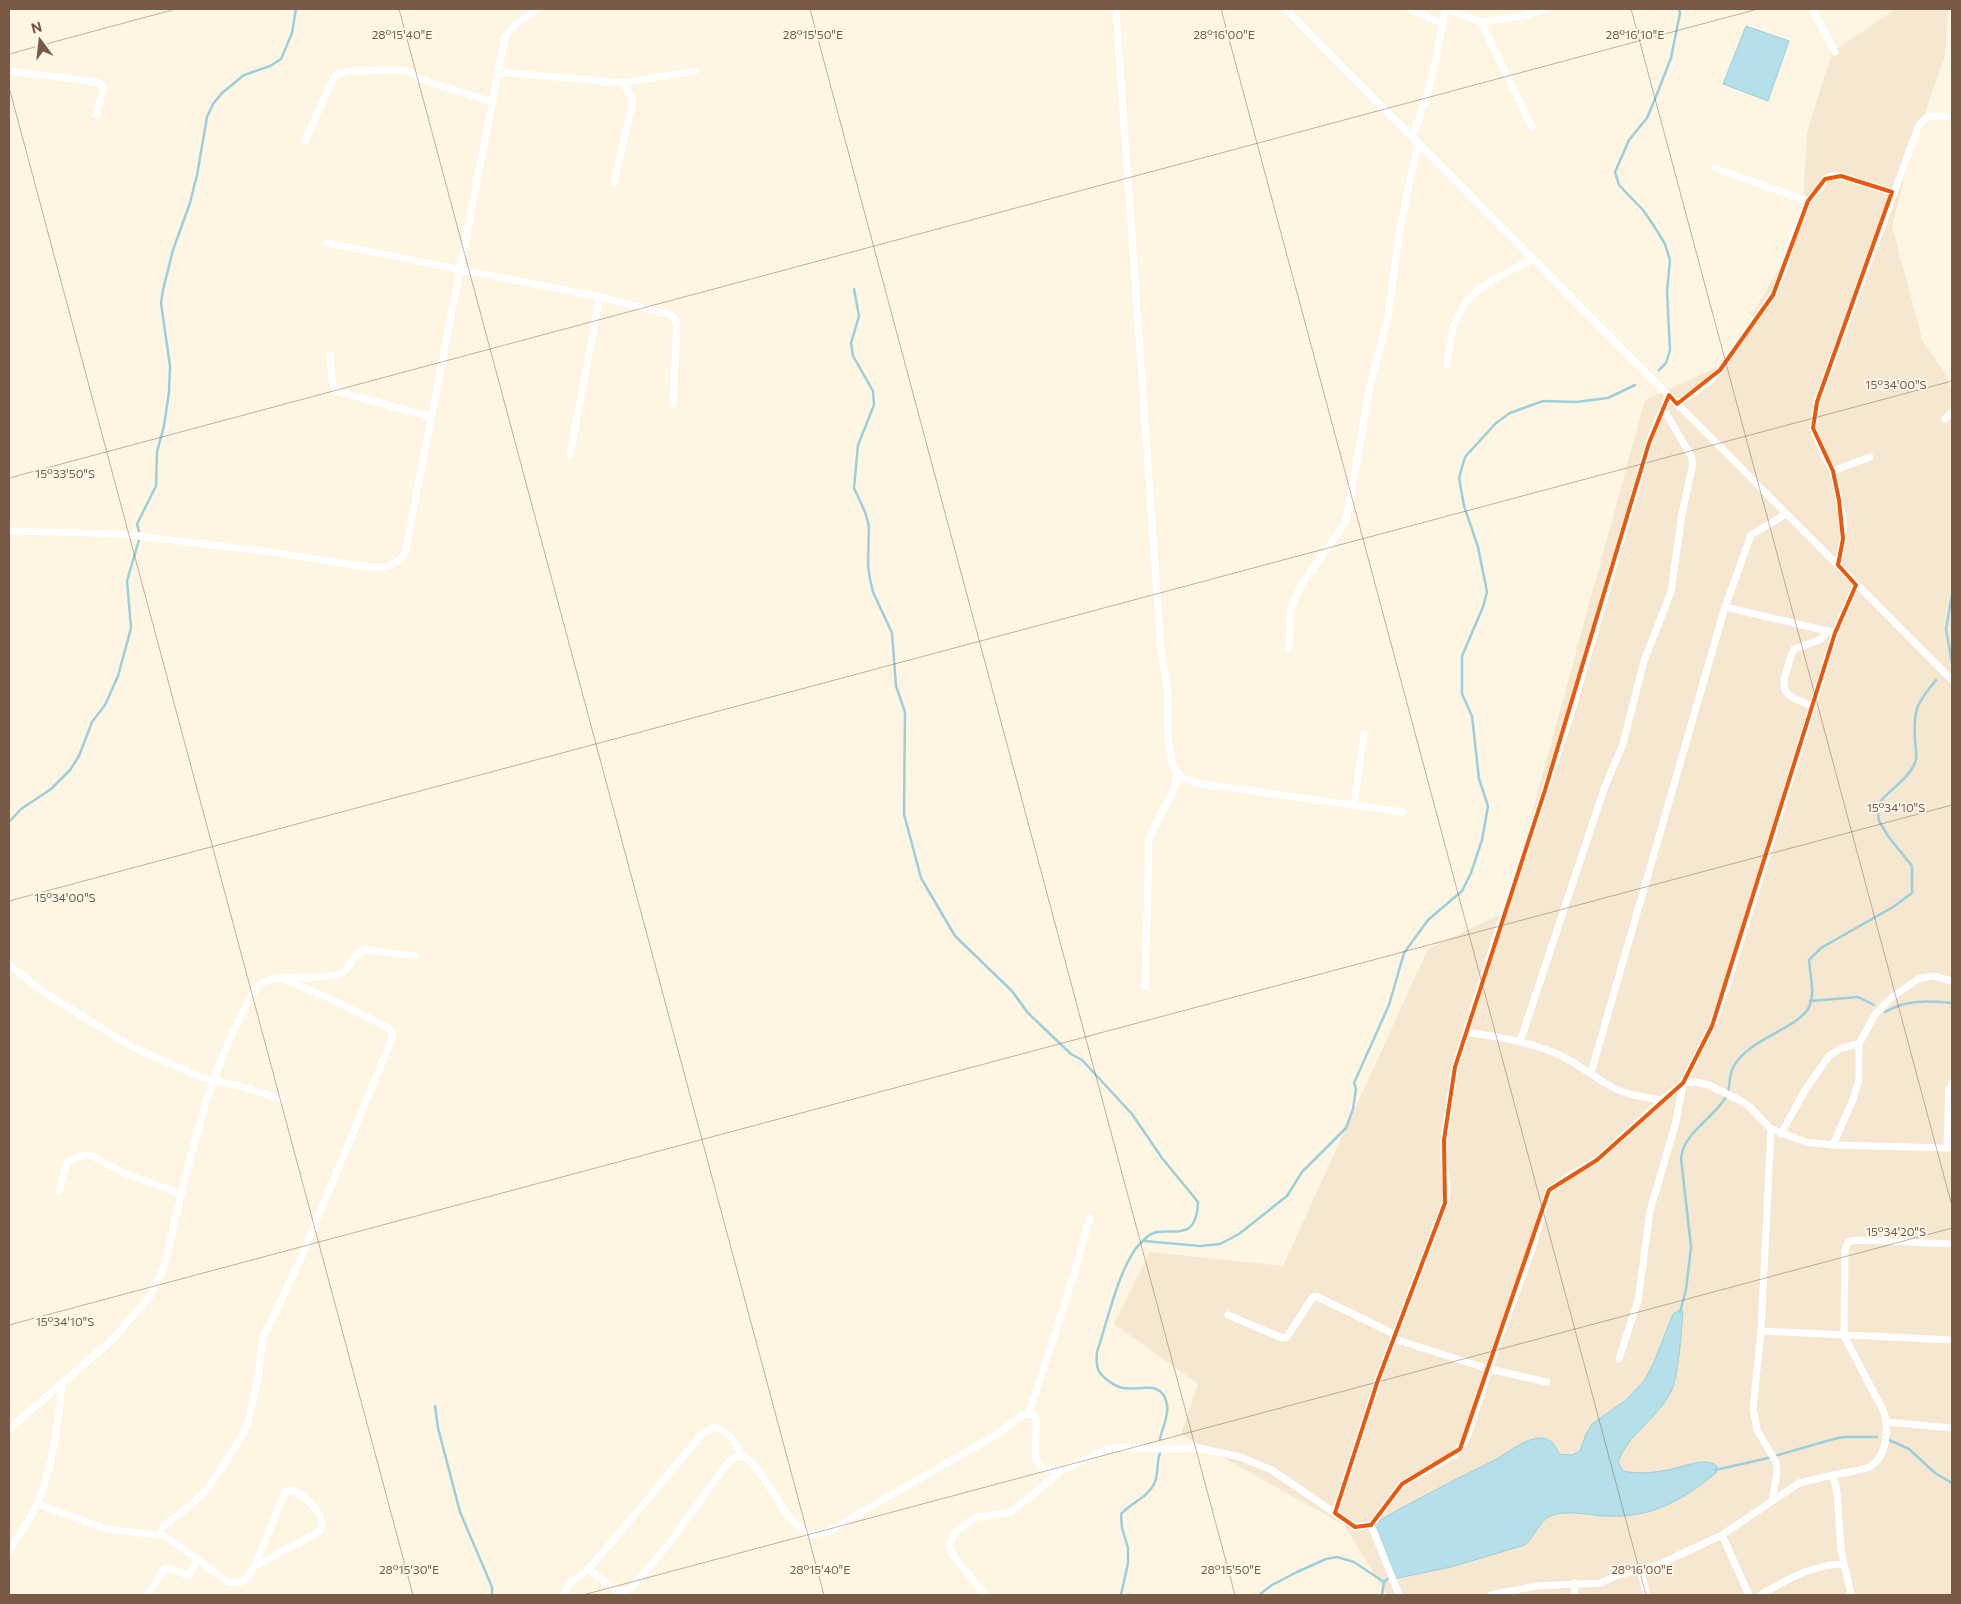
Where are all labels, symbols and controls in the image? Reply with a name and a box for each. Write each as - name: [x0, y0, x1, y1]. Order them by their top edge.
- north arrow: [15, 15, 65, 65]
- text: N: [29, 17, 44, 37]
- text: 28°15'40"E: [372, 27, 432, 41]
- text: 28°15'50"E: [783, 27, 843, 41]
- text: 28°16'00"E: [1193, 27, 1255, 41]
- text: 28°16'10"E: [1606, 27, 1664, 41]
- text: 15°34'00"S: [1865, 377, 1927, 391]
- text: 15°33'50"S: [35, 466, 95, 480]
- text: 15°34'10"S: [1867, 800, 1925, 814]
- text: 15°34'00"S: [34, 890, 96, 904]
- text: 15°34'20"S: [1866, 1224, 1926, 1238]
- text: 15°34'10"S: [36, 1314, 94, 1328]
- text: 28°15'30"E: [379, 1562, 439, 1576]
- text: 28°15'40"E: [790, 1562, 850, 1576]
- text: 28°15'50"E: [1201, 1562, 1261, 1576]
- text: 28°16'00"E: [1611, 1562, 1673, 1576]

